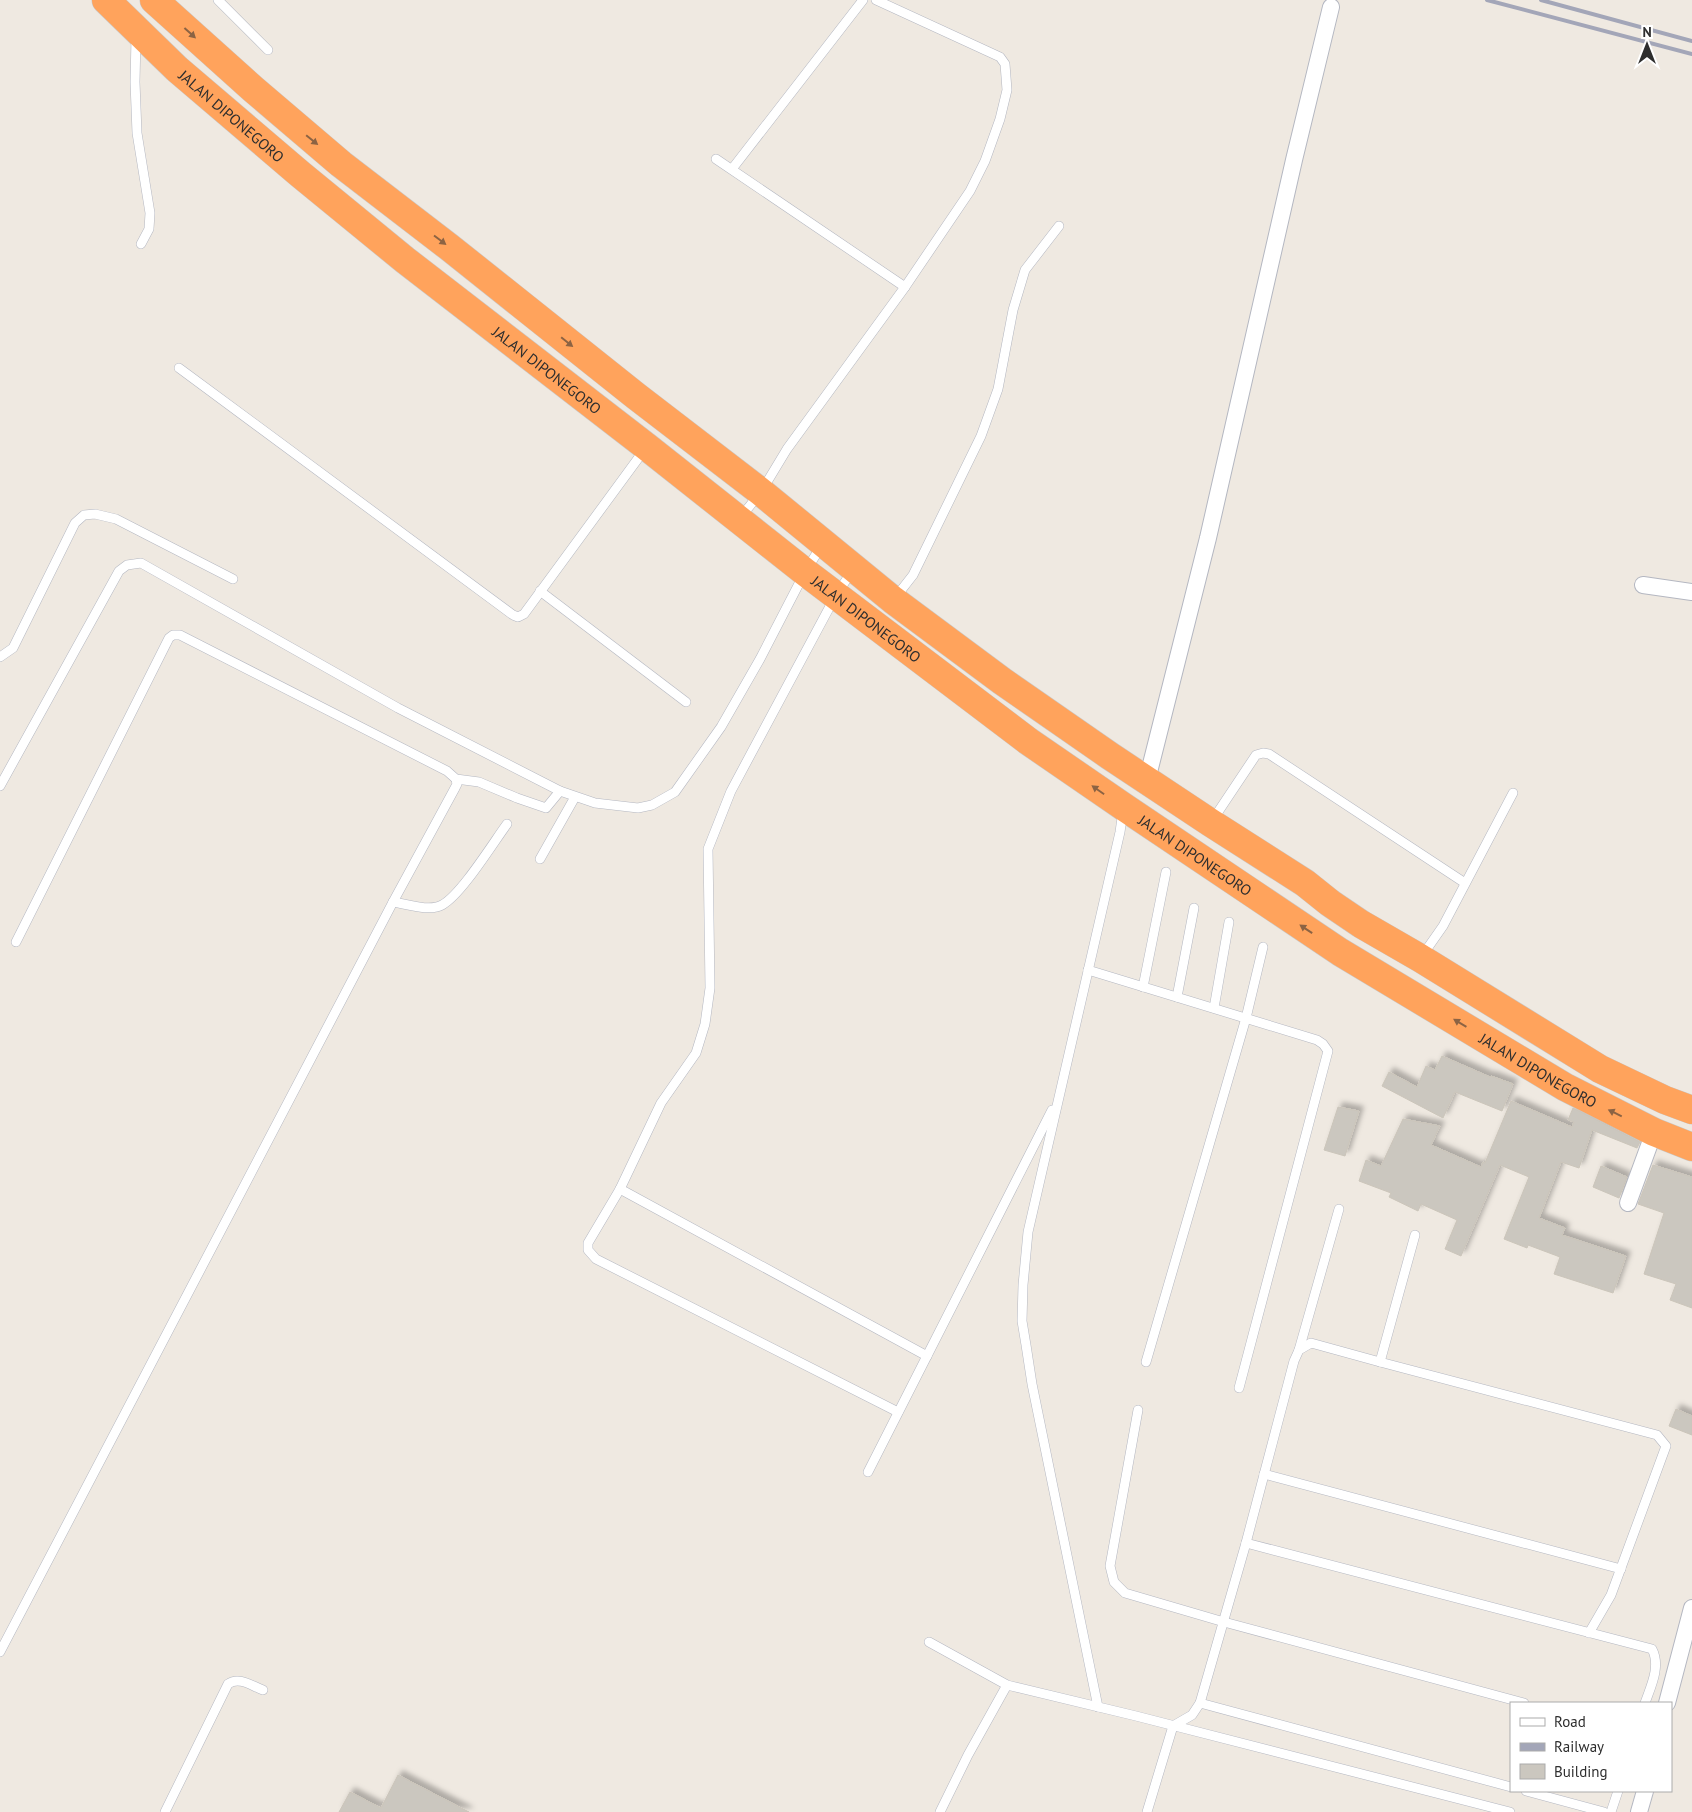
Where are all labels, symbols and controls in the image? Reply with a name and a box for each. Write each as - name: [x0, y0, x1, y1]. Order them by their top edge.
- north arrow: [1622, 20, 1672, 70]
- text: N: [1642, 23, 1652, 41]
- one-way arrow: [184, 27, 196, 39]
- street label: JALAN DIPONEGORO: [174, 65, 288, 166]
- one-way arrow: [305, 135, 318, 146]
- one-way arrow: [433, 235, 446, 246]
- street label: JALAN DIPONEGORO: [488, 321, 605, 418]
- one-way arrow: [560, 336, 573, 347]
- street label: JALAN DIPONEGORO: [807, 570, 925, 666]
- one-way arrow: [1092, 785, 1105, 795]
- street label: JALAN DIPONEGORO: [1134, 809, 1256, 900]
- one-way arrow: [1299, 924, 1313, 934]
- one-way arrow: [1453, 1018, 1466, 1027]
- street label: JALAN DIPONEGORO: [1475, 1028, 1600, 1111]
- one-way arrow: [1608, 1109, 1622, 1117]
- legend: [1510, 1702, 1672, 1792]
- text: Road: [1554, 1712, 1586, 1731]
- text: Railway: [1554, 1737, 1604, 1756]
- text: Building: [1554, 1762, 1608, 1781]

